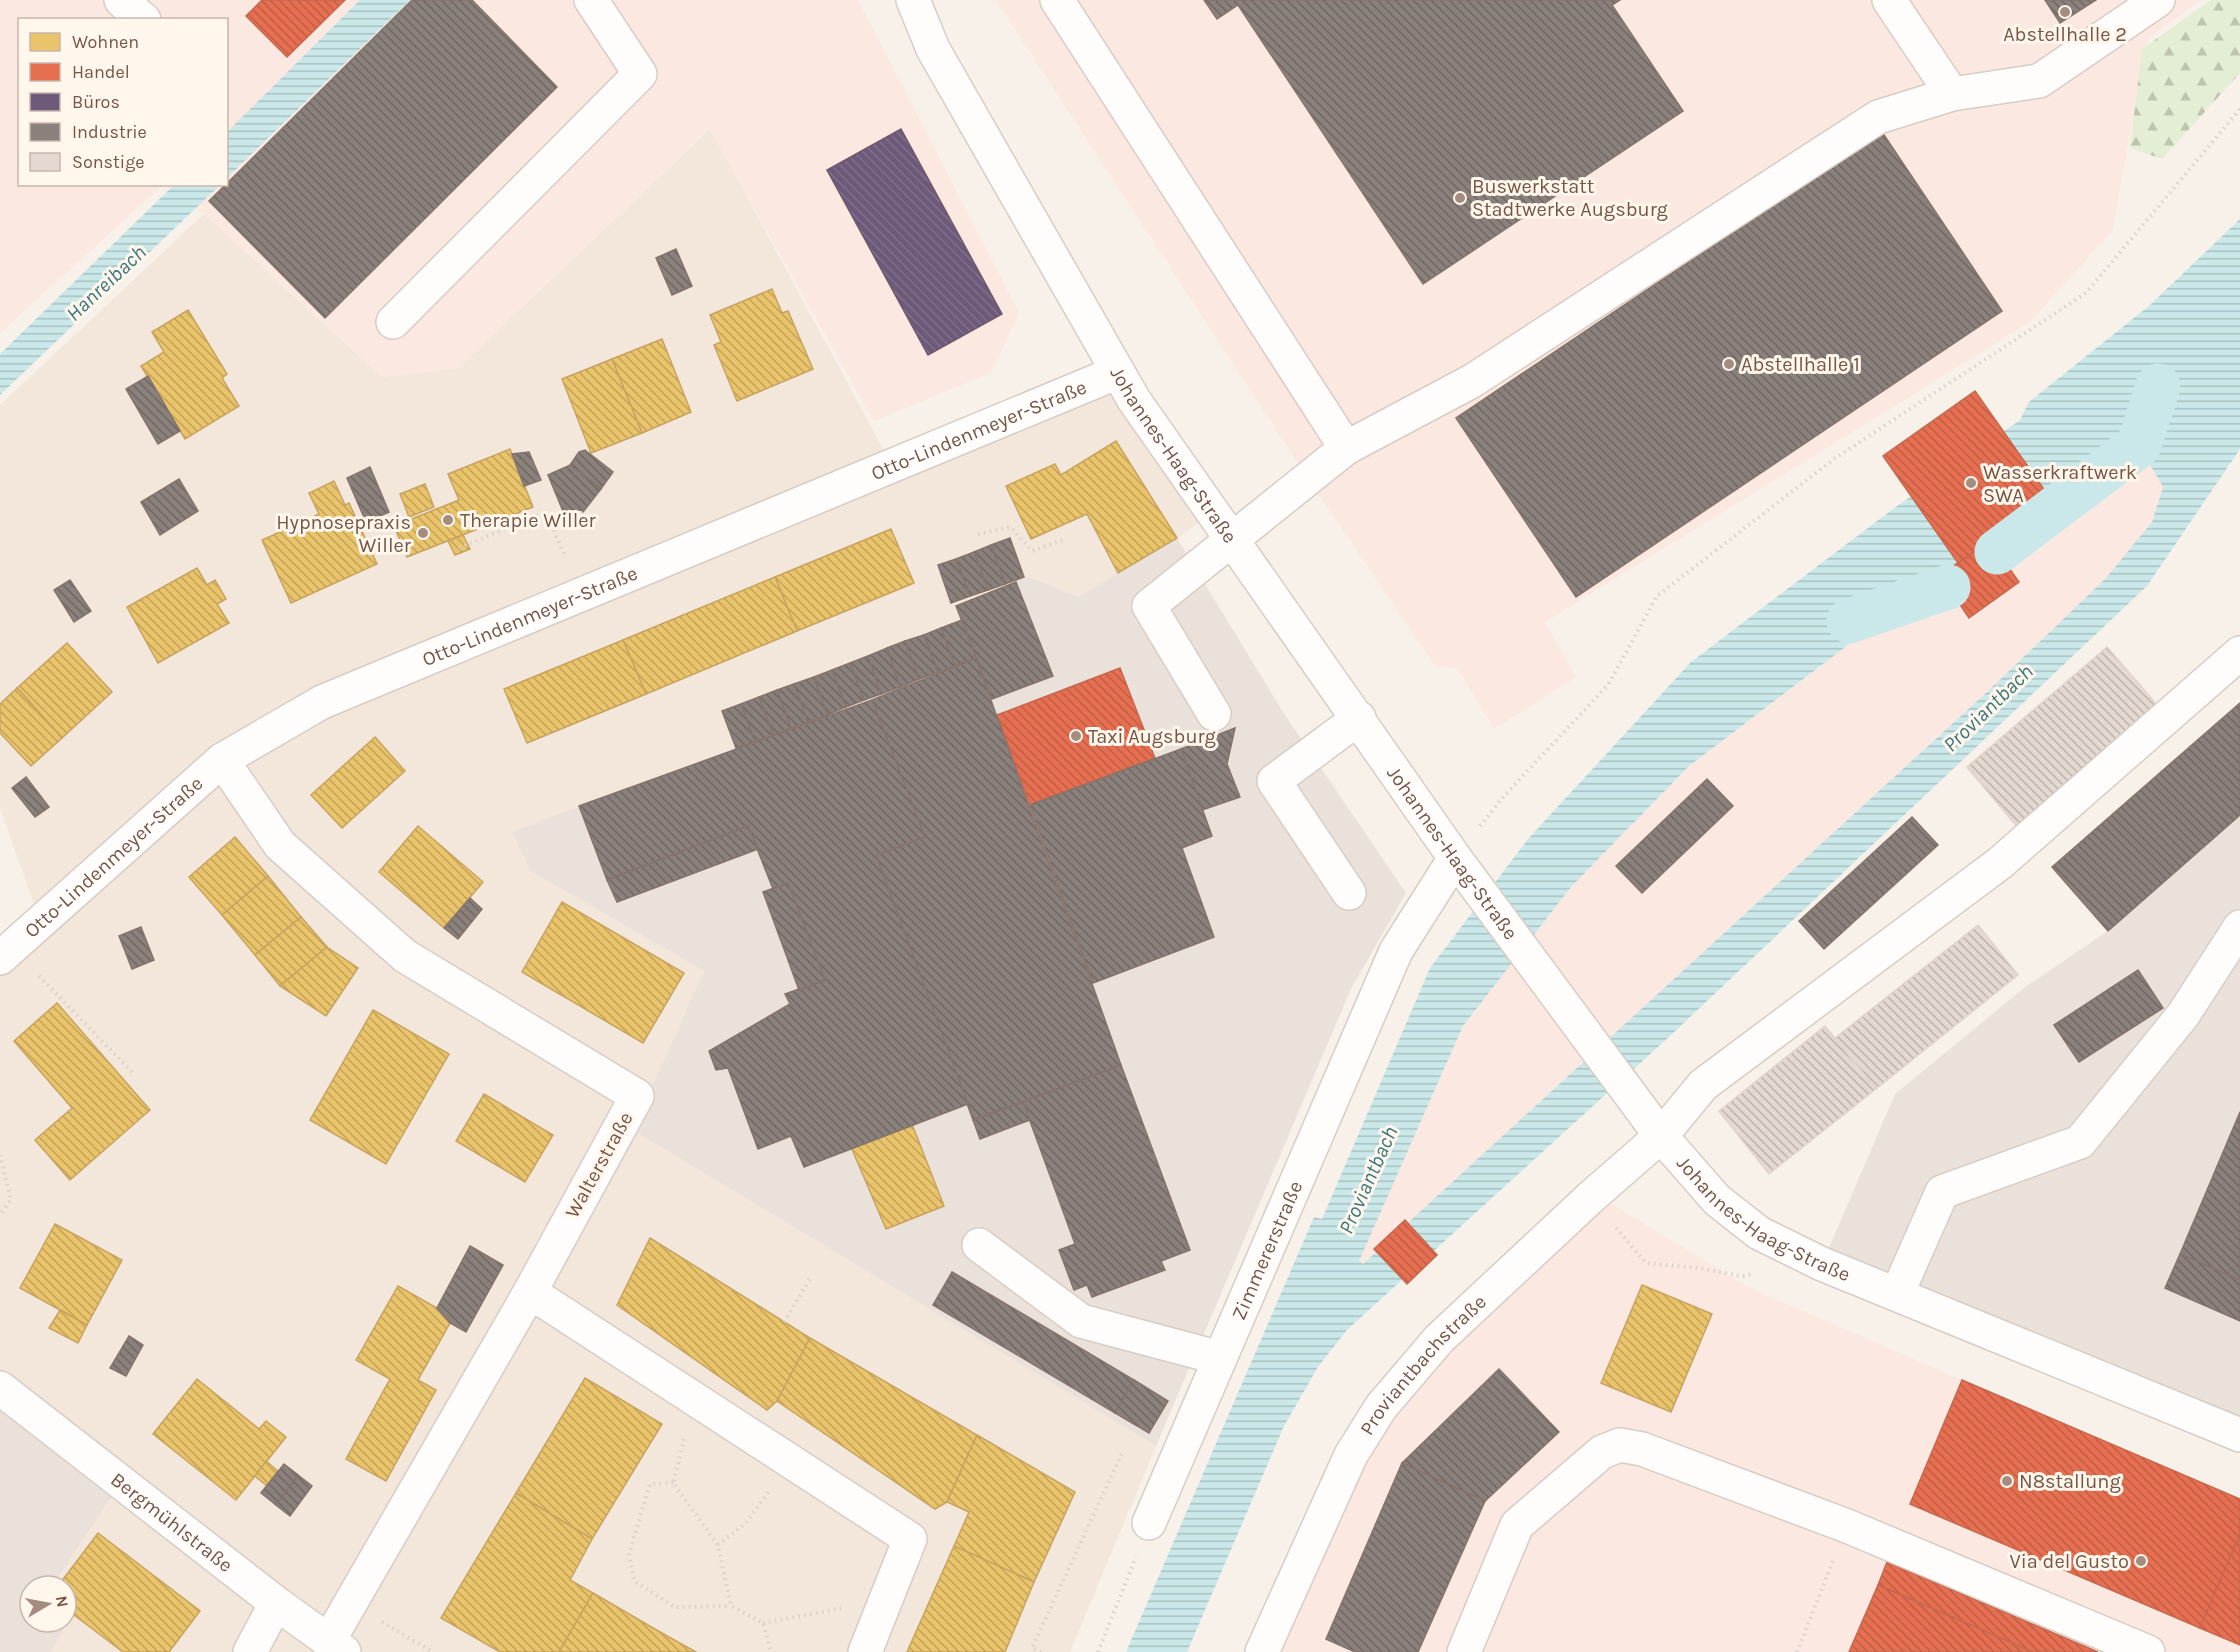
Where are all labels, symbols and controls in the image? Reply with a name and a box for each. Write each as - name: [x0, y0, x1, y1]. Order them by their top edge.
- marker: Abstellhalle 2: [2058, 5, 2072, 19]
- legend: [18, 18, 228, 186]
- place label: Abstellhalle 2: [2003, 23, 2127, 46]
- text: Wohnen: [72, 31, 139, 53]
- text: Handel: [72, 61, 130, 83]
- text: Büros: [72, 91, 120, 113]
- text: Industrie: [72, 121, 147, 143]
- text: Sonstige: [72, 151, 145, 173]
- place label: Buswerkstatt Stadtwerke Augsburg: [1472, 175, 1668, 221]
- marker: Buswerkstatt Stadtwerke Augsburg: [1453, 191, 1467, 205]
- water label: Hanreibach: [61, 240, 151, 326]
- place label: Abstellhalle 1: [1741, 353, 1860, 376]
- marker: Abstellhalle 1: [1722, 357, 1736, 371]
- street label: Johannes-Haag-Straße: [1106, 363, 1242, 547]
- street label: Otto-Lindenmeyer-Straße: [868, 375, 1090, 485]
- place label: Wasserkraftwerk SWA: [1983, 461, 2137, 507]
- marker: Wasserkraftwerk SWA: [1964, 476, 1978, 490]
- place label: Therapie Willer: [460, 509, 597, 532]
- place label: Hypnosepraxis Willer: [276, 511, 412, 557]
- marker: Therapie Willer: [441, 513, 455, 527]
- marker: Hypnosepraxis Willer: [416, 526, 430, 540]
- street label: Otto-Lindenmeyer-Straße: [419, 561, 641, 671]
- water label: Proviantbach: [1938, 659, 2038, 757]
- place label: Taxi Augsburg: [1088, 725, 1216, 748]
- marker: Taxi Augsburg: [1069, 729, 1083, 743]
- street label: Johannes-Haag-Straße: [1383, 762, 1523, 944]
- street label: Otto-Lindenmeyer-Straße: [20, 771, 207, 942]
- street label: Walterstraße: [560, 1108, 638, 1222]
- water label: Proviantbach: [1334, 1123, 1402, 1237]
- street label: Johannes-Haag-Straße: [1672, 1151, 1854, 1286]
- street label: Zimmererstraße: [1227, 1177, 1307, 1323]
- street label: Proviantbachstraße: [1355, 1290, 1491, 1439]
- street label: Bergmühlstraße: [106, 1467, 238, 1577]
- place label: N8stallung: [2019, 1470, 2121, 1493]
- marker: N8stallung: [2000, 1474, 2014, 1488]
- place label: Via del Gusto: [2010, 1550, 2129, 1573]
- marker: Via del Gusto: [2134, 1554, 2148, 1568]
- north arrow: [18, 1574, 78, 1634]
- text: N: [52, 1594, 73, 1609]

